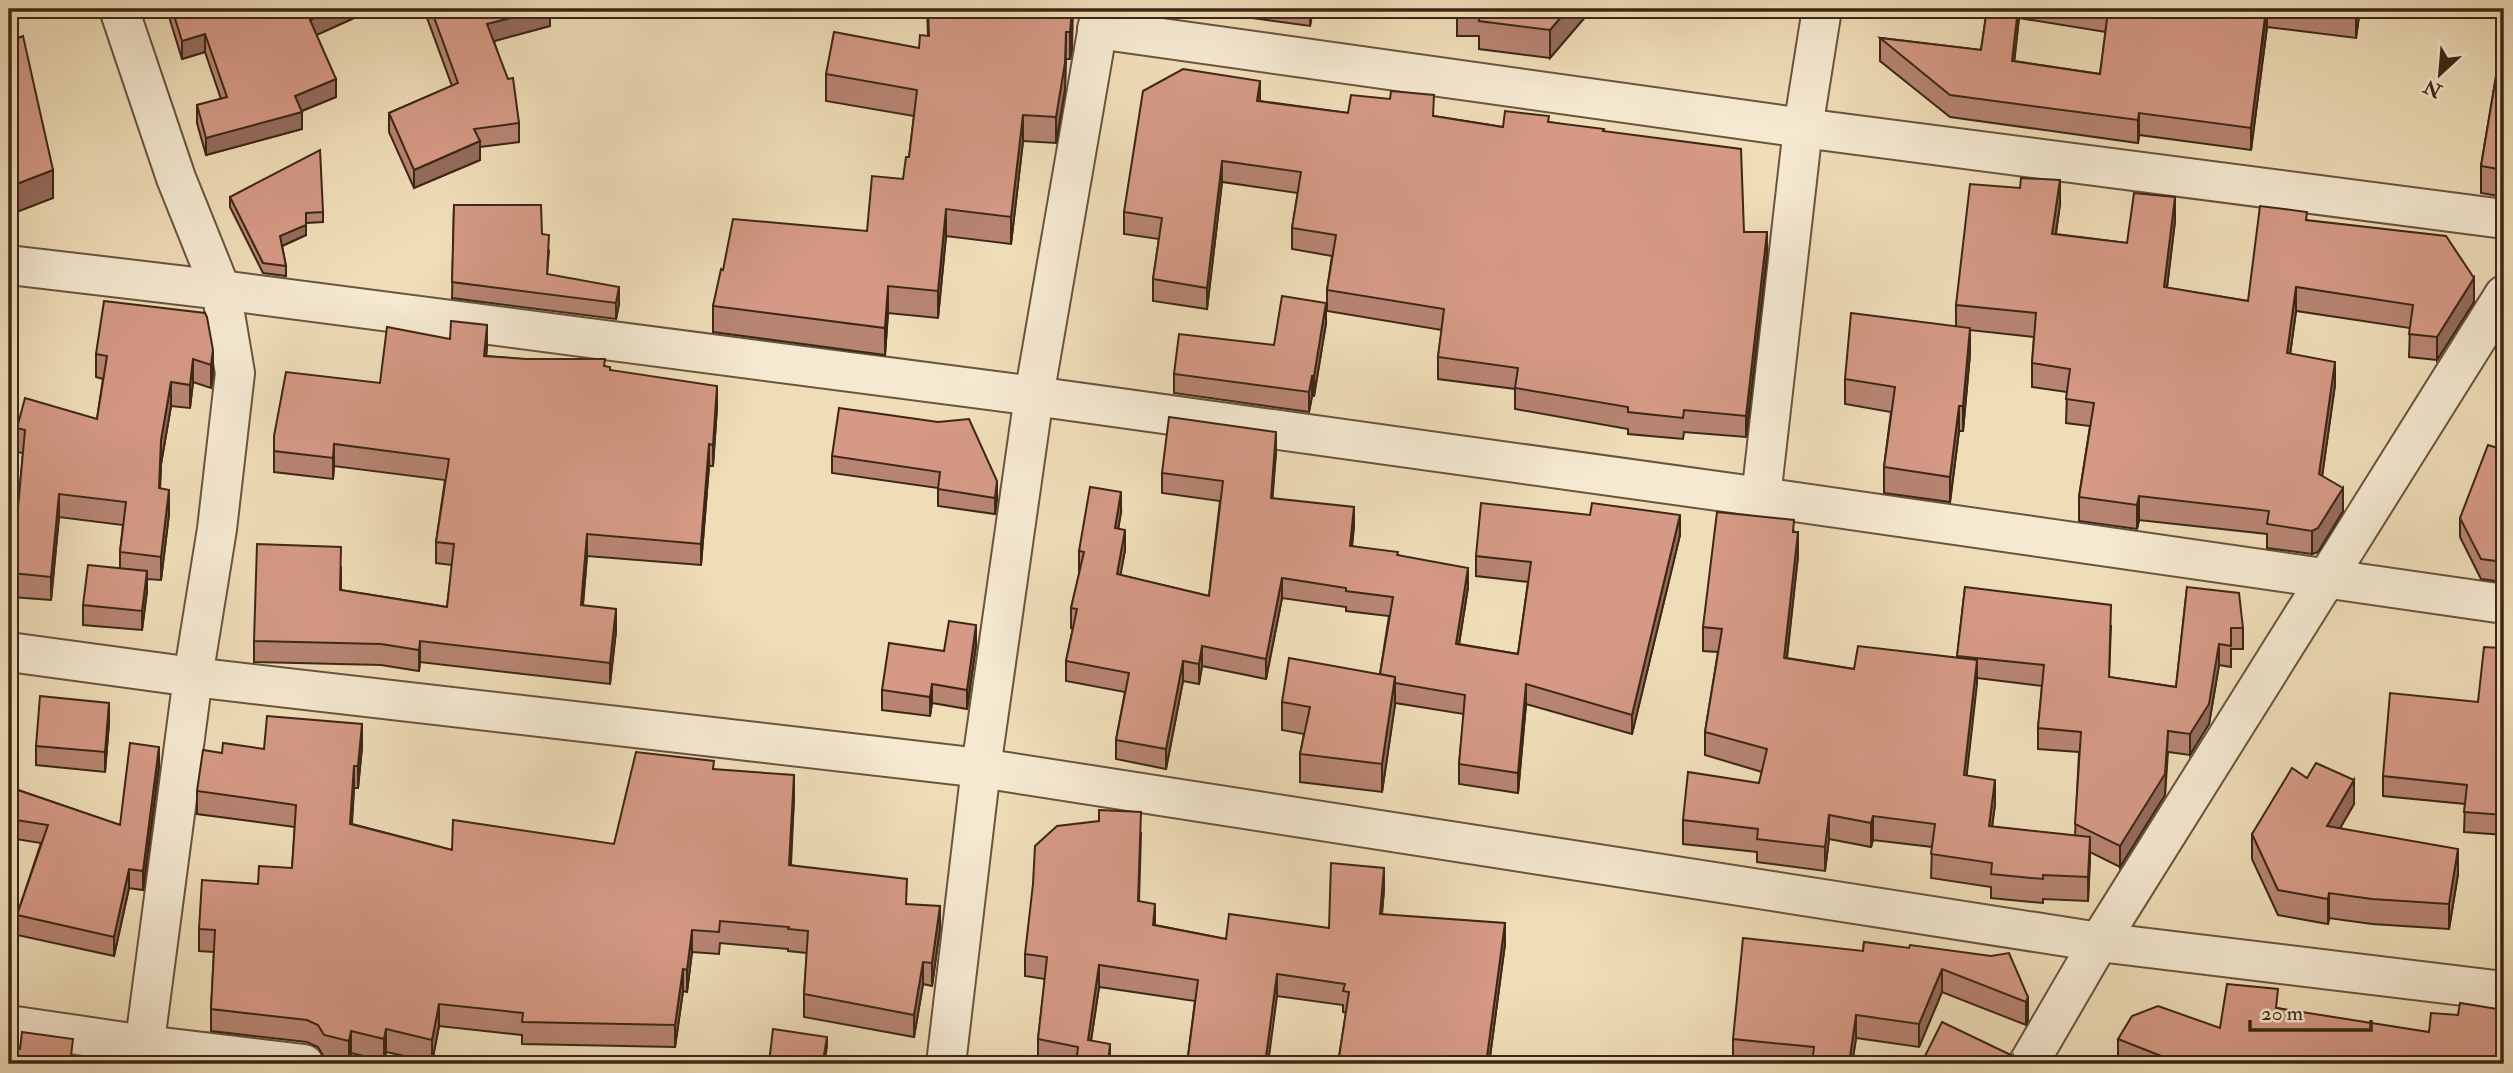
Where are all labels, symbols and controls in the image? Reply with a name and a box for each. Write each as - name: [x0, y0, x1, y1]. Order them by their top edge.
- north arrow: [2404, 38, 2474, 108]
- text: N: [2419, 73, 2447, 103]
- scale bar: [2250, 989, 2371, 1033]
- text: 20 m: [2261, 1000, 2303, 1027]

